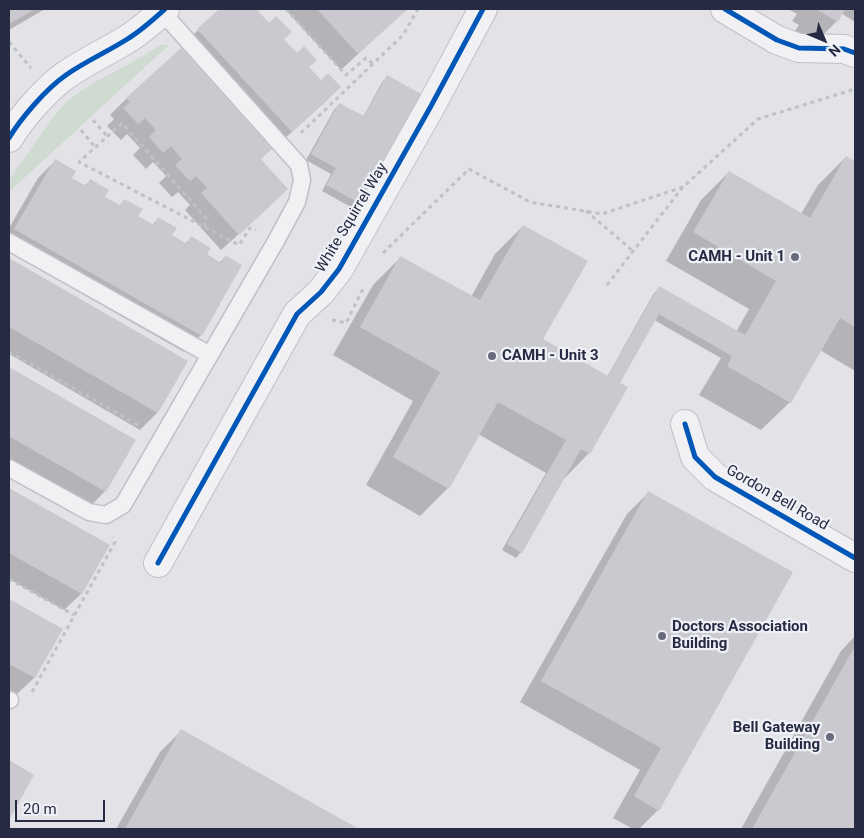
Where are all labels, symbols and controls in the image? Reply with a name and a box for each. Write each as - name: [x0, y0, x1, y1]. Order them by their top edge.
- north arrow: [799, 15, 849, 65]
- text: N: [825, 41, 844, 60]
- street label: White Squirrel Way: [312, 160, 392, 276]
- place label: CAMH - Unit 1: [688, 248, 785, 266]
- marker: CAMH - Unit 1: [789, 251, 801, 263]
- place label: CAMH - Unit 3: [502, 347, 599, 365]
- marker: CAMH - Unit 3: [486, 350, 498, 362]
- street label: Gordon Bell Road: [723, 461, 831, 535]
- place label: Doctors Association Building: [672, 618, 808, 653]
- marker: Doctors Association Building: [656, 630, 668, 642]
- place label: Bell Gateway Building: [733, 719, 820, 754]
- marker: Bell Gateway Building: [824, 731, 836, 743]
- scale bar: [18, 790, 108, 822]
- text: 20 m: [23, 800, 57, 818]

